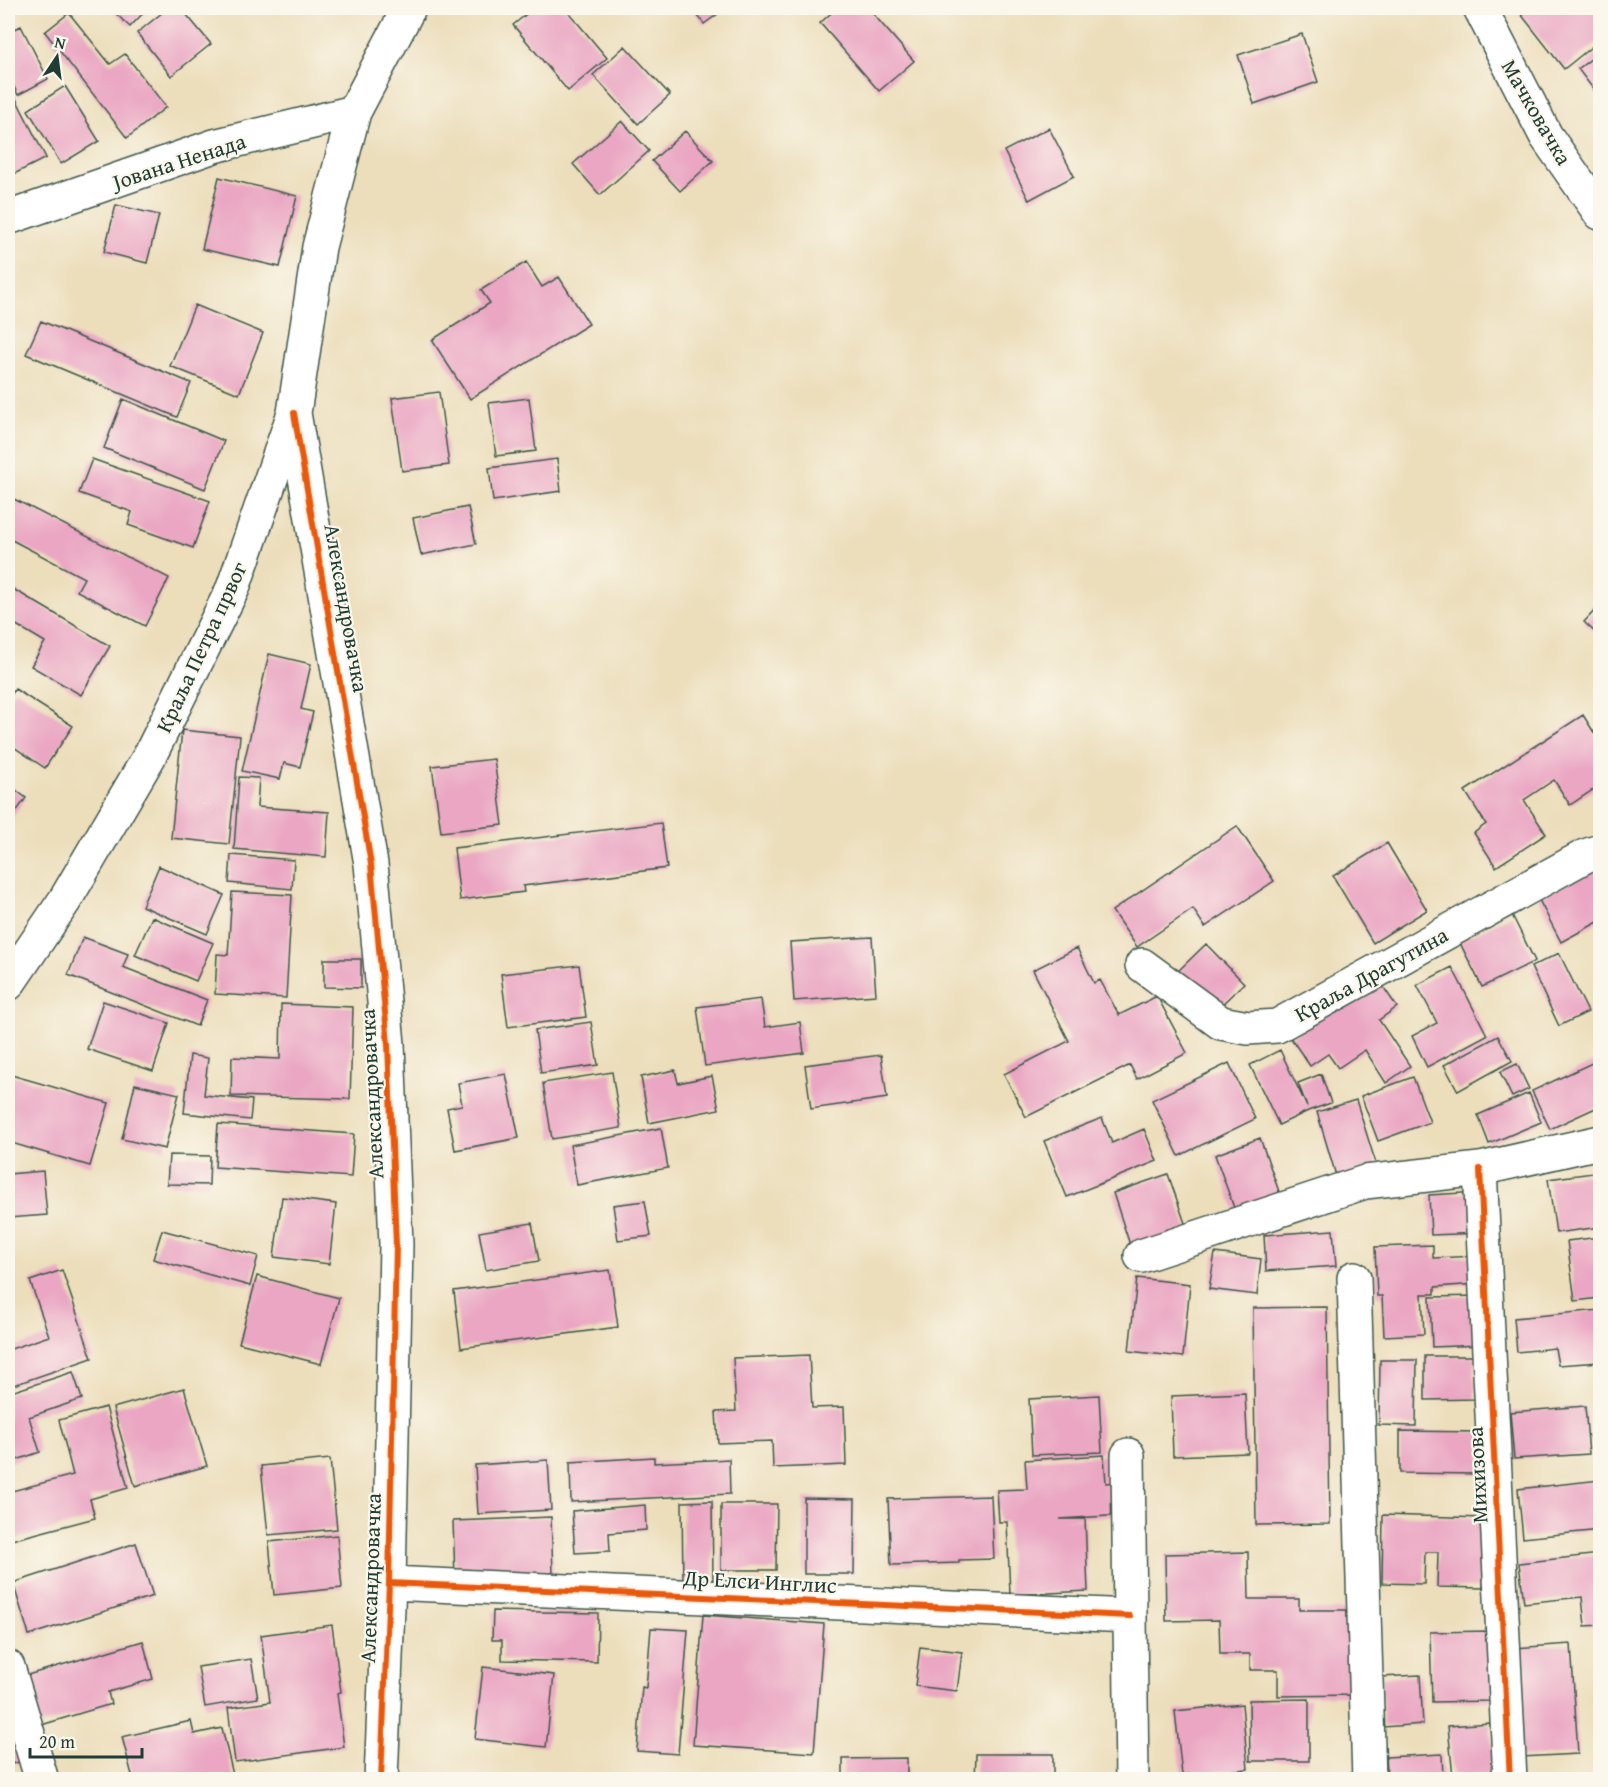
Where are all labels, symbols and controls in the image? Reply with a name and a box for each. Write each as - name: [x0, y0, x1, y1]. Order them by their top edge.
- north arrow: [27, 27, 87, 87]
- text: N: [52, 29, 69, 55]
- street label: Мачковачка: [1494, 53, 1580, 171]
- street label: Јована Ненада: [106, 124, 250, 198]
- street label: Александровачка: [316, 521, 378, 695]
- street label: Краља Петра првог: [147, 556, 255, 738]
- street label: Краља Драгутина: [1288, 918, 1454, 1030]
- street label: Александровачка: [351, 1008, 391, 1180]
- street label: Михизова: [1458, 1425, 1496, 1524]
- street label: Александровачка: [351, 1492, 389, 1664]
- street label: Др Елси Инглис: [682, 1561, 838, 1601]
- scale bar: [30, 1721, 142, 1759]
- text: 20 m: [39, 1728, 75, 1755]

